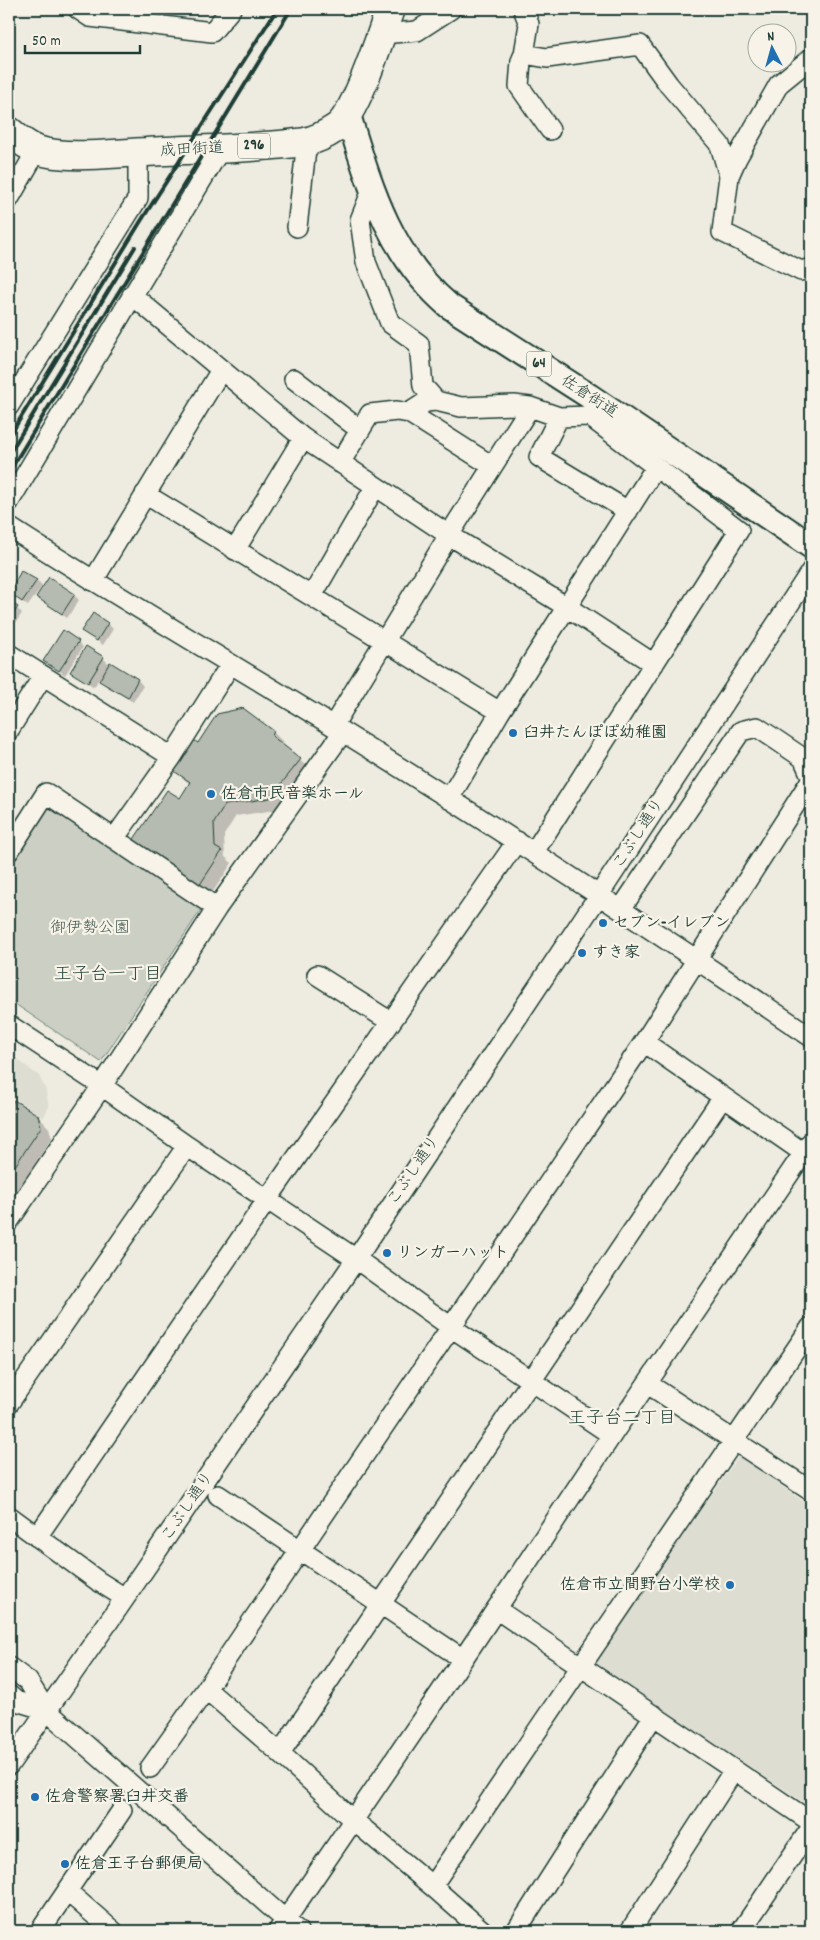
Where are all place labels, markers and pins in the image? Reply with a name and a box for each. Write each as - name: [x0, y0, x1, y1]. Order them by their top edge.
- place label: 臼井たんぽぽ幼稚園: [523, 722, 667, 745]
- marker: 臼井たんぽぽ幼稚園: [507, 727, 519, 739]
- place label: 佐倉市民音楽ホール: [221, 783, 364, 806]
- marker: 佐倉市民音楽ホール: [205, 788, 217, 800]
- place label: セブン-イレブン: [613, 912, 730, 935]
- marker: セブン-イレブン: [597, 917, 609, 929]
- place label: すき家: [592, 942, 640, 965]
- marker: すき家: [576, 947, 588, 959]
- place label: リンガーハット: [397, 1242, 509, 1265]
- marker: リンガーハット: [381, 1247, 393, 1259]
- place label: 佐倉市立間野台小学校: [560, 1574, 720, 1597]
- marker: 佐倉市立間野台小学校: [724, 1579, 736, 1591]
- place label: 佐倉警察署臼井交番: [45, 1786, 189, 1809]
- marker: 佐倉警察署臼井交番: [29, 1791, 41, 1803]
- place label: 佐倉王子台郵便局: [75, 1853, 203, 1876]
- marker: 佐倉王子台郵便局: [59, 1858, 71, 1870]

